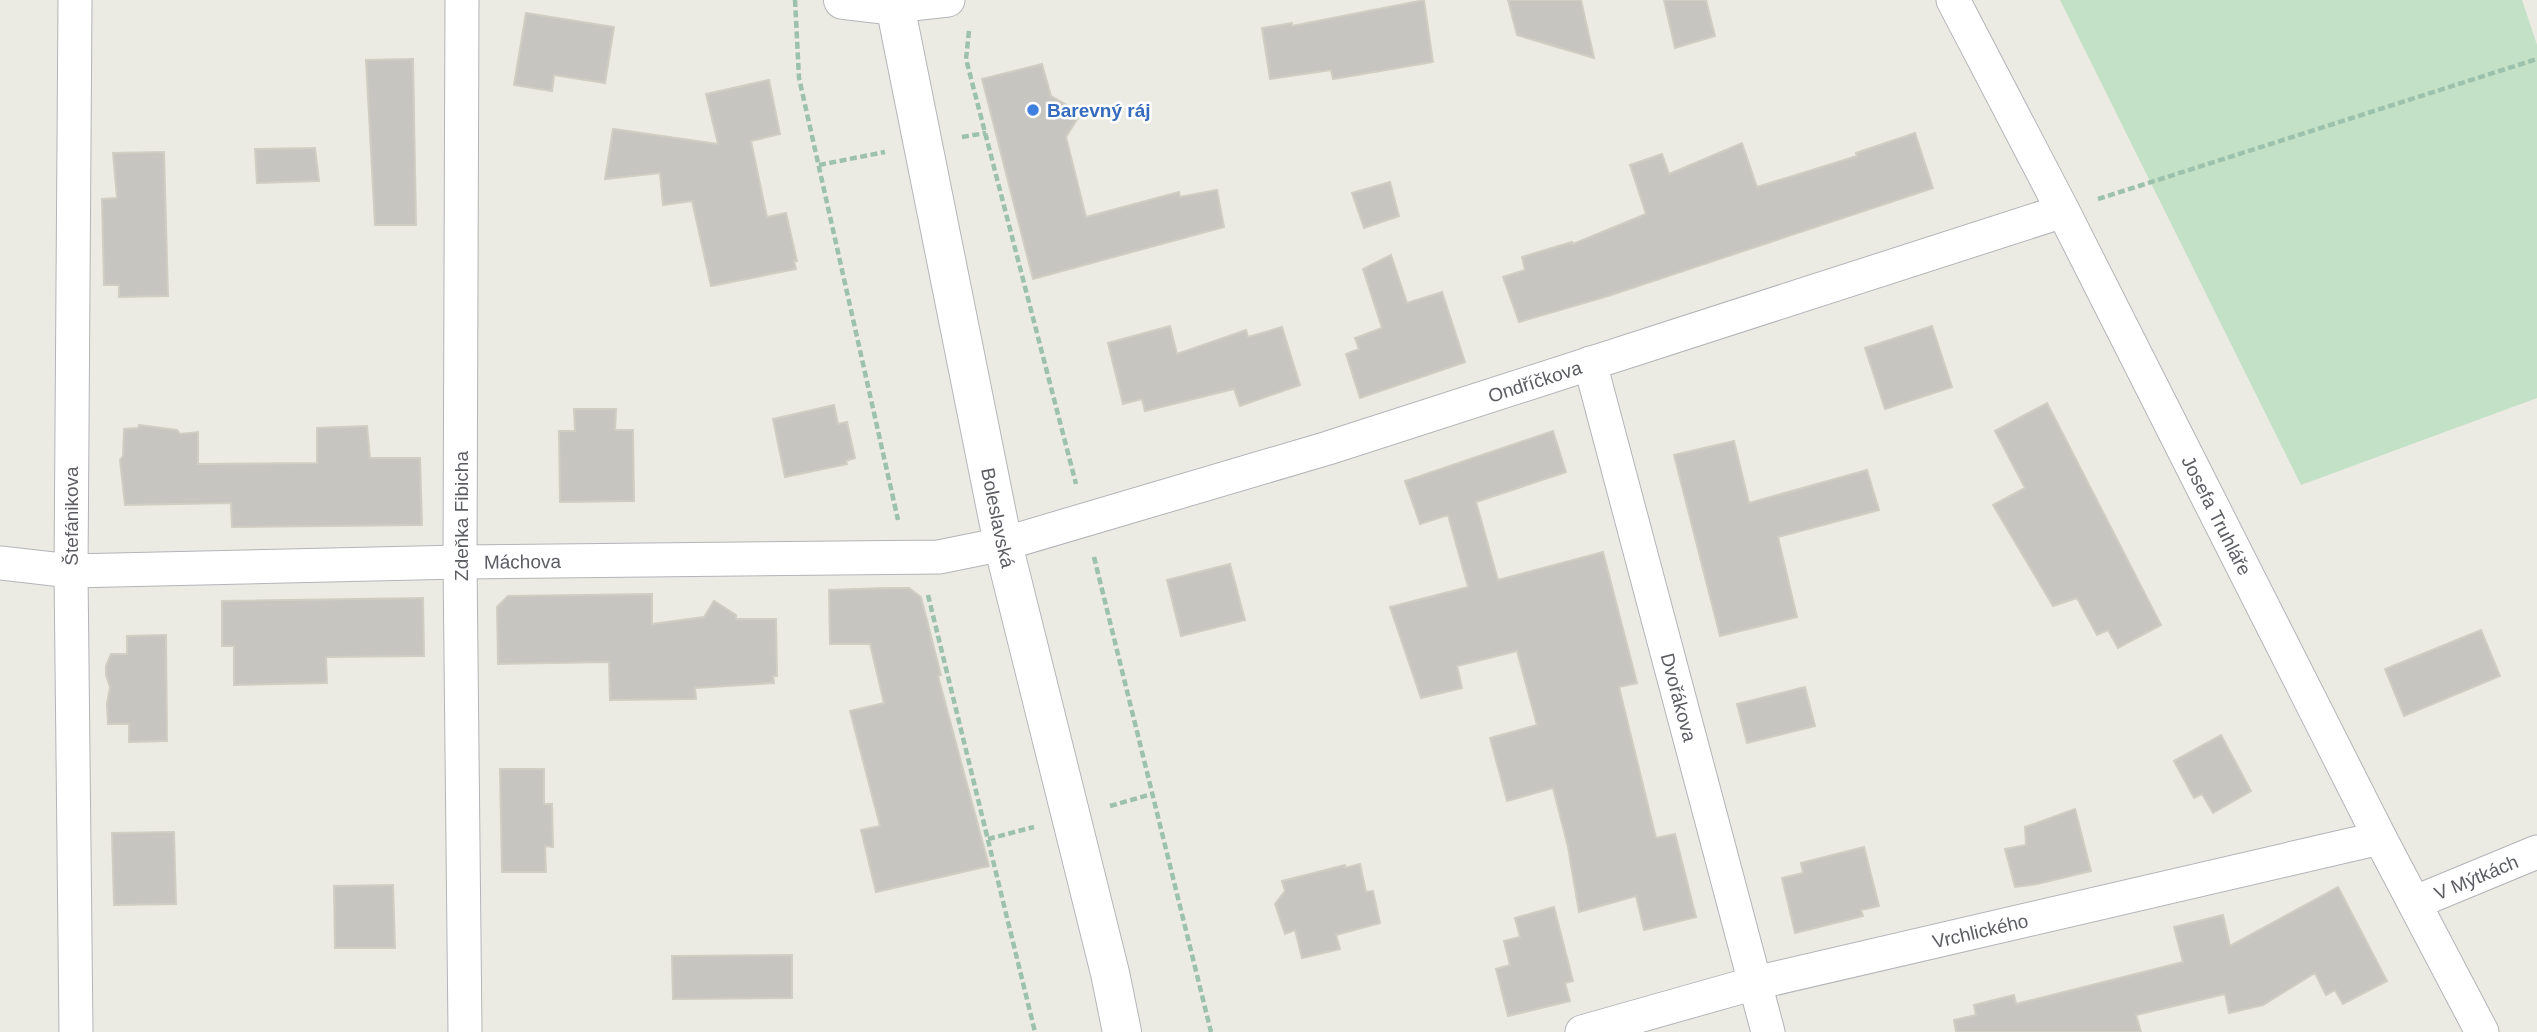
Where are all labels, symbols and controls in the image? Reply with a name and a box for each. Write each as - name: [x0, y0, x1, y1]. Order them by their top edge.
- place label: Barevný ráj: [1047, 100, 1151, 121]
- marker: Barevný ráj: [1025, 102, 1041, 118]
- street label: Ondříčkova: [1485, 356, 1585, 406]
- street label: Zdeňka Fibicha: [451, 451, 472, 581]
- street label: Josefa Truhláře: [2178, 452, 2256, 579]
- street label: Štefánikova: [61, 466, 82, 566]
- street label: Boleslavská: [977, 466, 1019, 570]
- street label: Máchova: [484, 550, 562, 572]
- street label: Dvořákova: [1657, 651, 1701, 744]
- street label: V Mýtkách: [2431, 851, 2521, 904]
- street label: Vrchlického: [1930, 909, 2030, 952]

